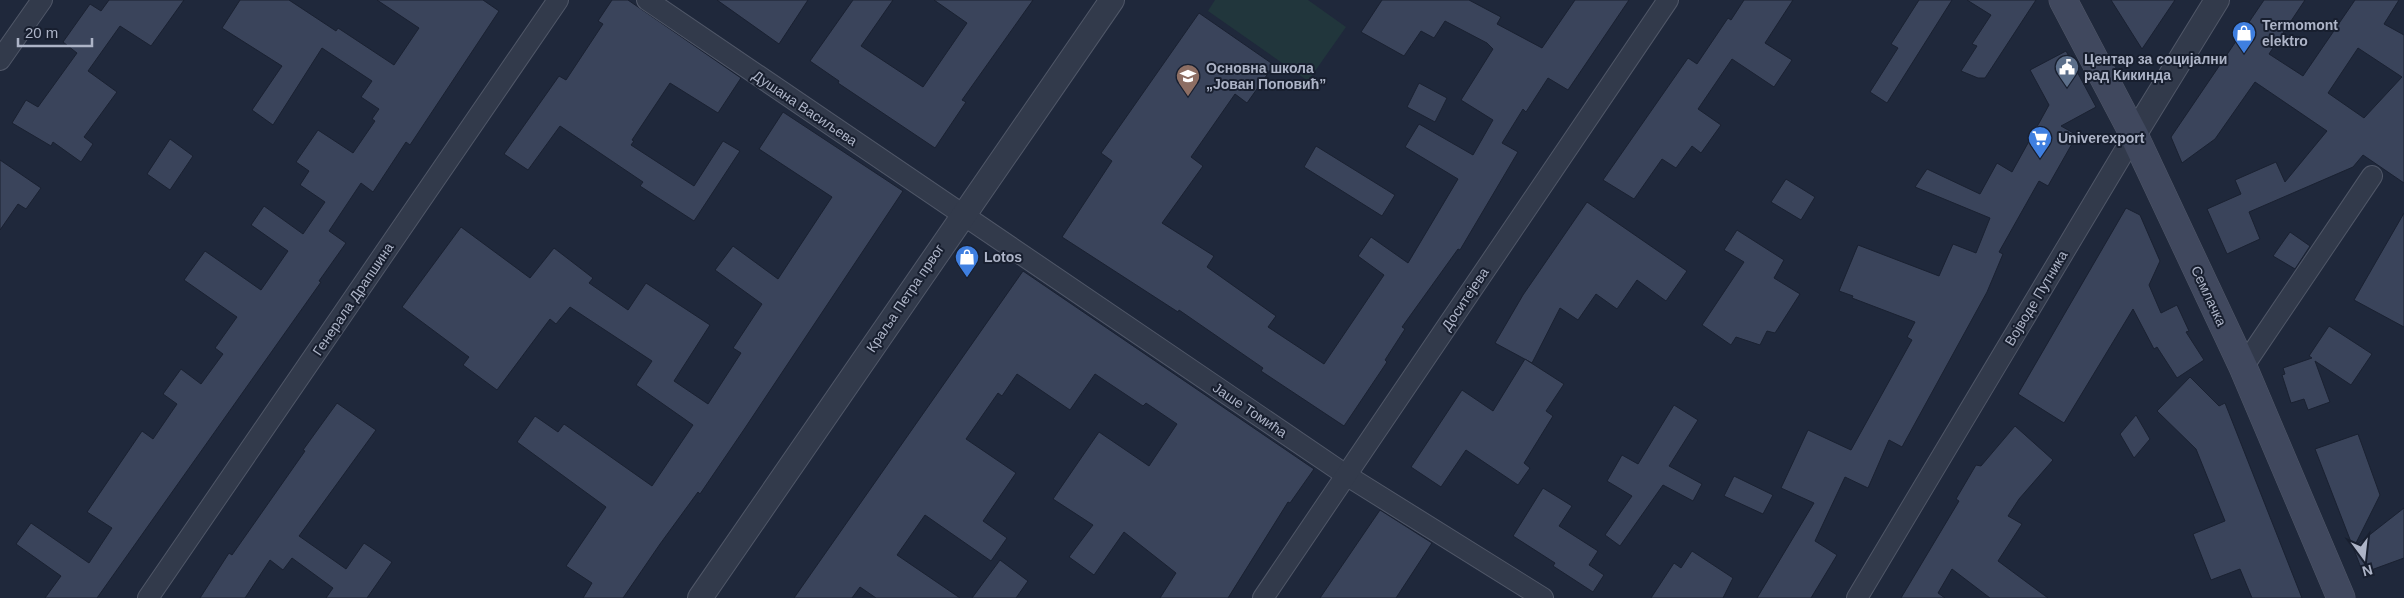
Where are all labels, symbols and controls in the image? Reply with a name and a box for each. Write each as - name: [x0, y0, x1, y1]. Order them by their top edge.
- scale bar: [18, 15, 91, 47]
- place label: Termomont elektro: [2262, 17, 2338, 49]
- shop icon: Termomont elektro: [2231, 20, 2257, 54]
- text: 20 m: [25, 24, 58, 41]
- place label: Центар за социјални рад Кикинда: [2084, 51, 2227, 83]
- public building icon: Центар за социјални рад Кикинда: [2054, 54, 2080, 88]
- place label: Основна школа „Јован Поповић”: [1206, 60, 1326, 92]
- school or university icon: Основна школа „Јован Поповић”: [1175, 63, 1201, 97]
- street label: Душана Васиљева: [750, 67, 861, 149]
- supermarket icon: Univerexport: [2027, 125, 2053, 159]
- place label: Univerexport: [2058, 130, 2145, 146]
- street label: Генерала Драпшина: [309, 239, 397, 358]
- street label: Краља Петра првог: [863, 241, 947, 355]
- shop icon: Lotos: [954, 244, 980, 278]
- street label: Војводе Путника: [2001, 247, 2071, 348]
- place label: Lotos: [984, 249, 1022, 265]
- street label: Семлачка: [2188, 263, 2230, 329]
- street label: Доситејева: [1438, 264, 1492, 333]
- street label: Јаше Томића: [1210, 379, 1290, 441]
- north arrow: [2339, 533, 2389, 583]
- text: N: [2360, 562, 2374, 580]

